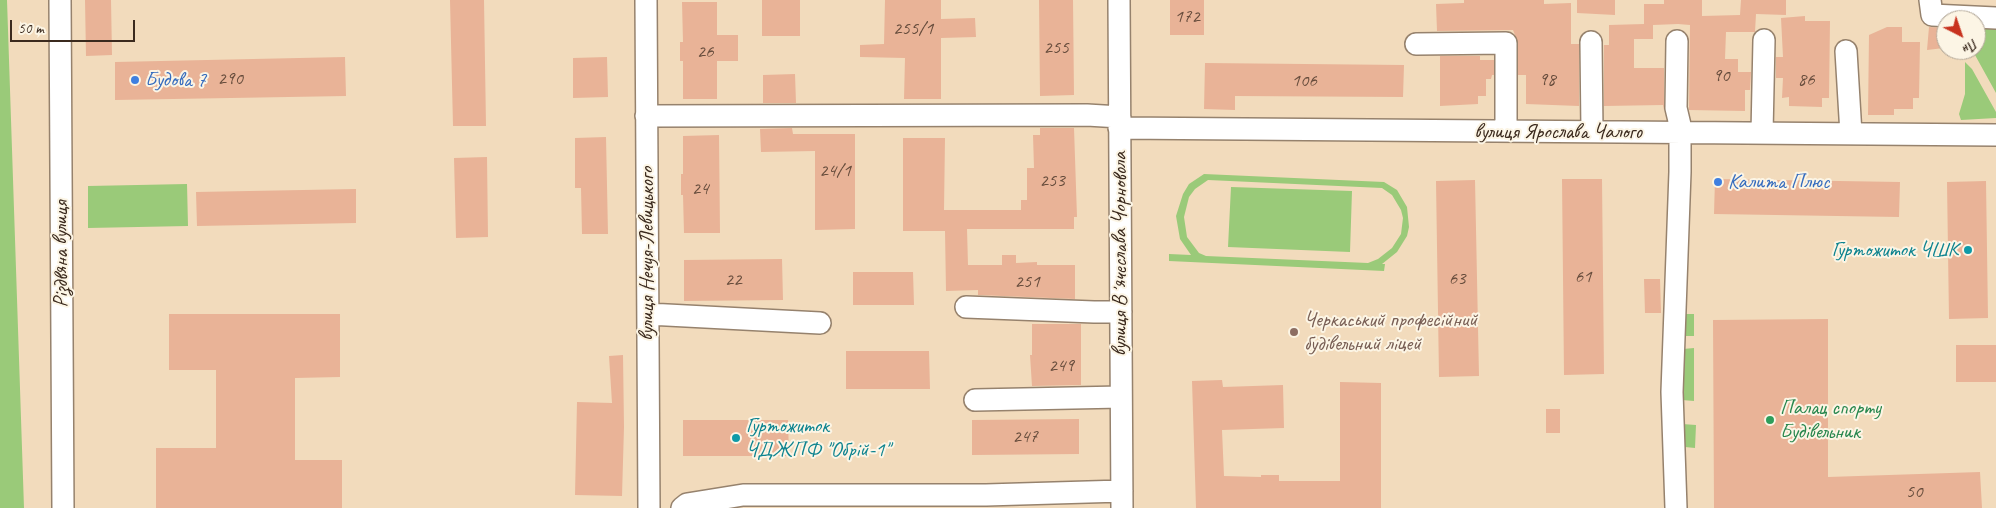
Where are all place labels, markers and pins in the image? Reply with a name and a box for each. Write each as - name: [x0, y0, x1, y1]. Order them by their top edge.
- place label: Будова 7: [145, 67, 206, 93]
- marker: Будова 7: [129, 74, 141, 86]
- place label: Калита Плюс: [1728, 169, 1829, 195]
- marker: Калита Плюс: [1712, 176, 1724, 188]
- place label: Гуртожиток ЧШК: [1832, 237, 1958, 263]
- marker: Гуртожиток ЧШК: [1962, 244, 1974, 256]
- place label: Черкаський професійний будівельний ліцей: [1304, 307, 1477, 357]
- marker: Черкаський професійний будівельний ліцей: [1288, 326, 1300, 338]
- place label: Палац спорту Будівельник: [1780, 395, 1881, 445]
- place label: Гуртожиток ЧДЖПФ "Обрій-1": [746, 413, 889, 463]
- marker: Палац спорту Будівельник: [1764, 414, 1776, 426]
- marker: Гуртожиток ЧДЖПФ "Обрій-1": [730, 432, 742, 444]

